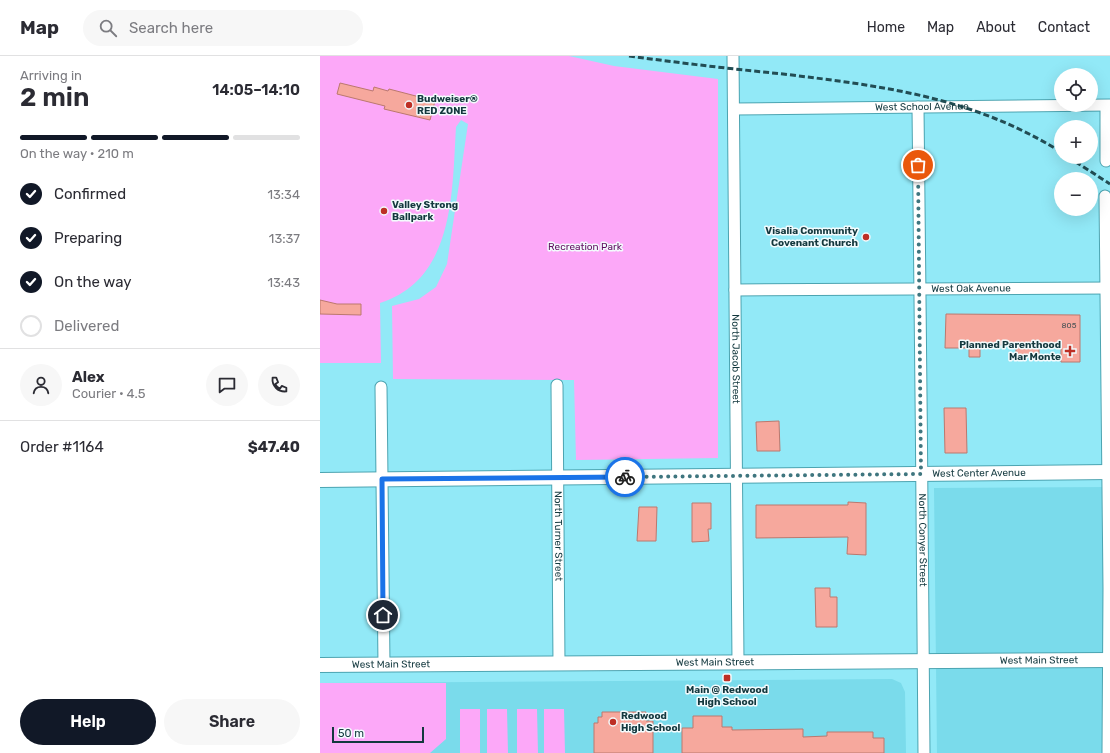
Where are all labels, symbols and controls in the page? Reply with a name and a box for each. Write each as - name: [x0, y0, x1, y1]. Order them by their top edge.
- search box: [83, 10, 363, 46]
- text: Map: [20, 16, 59, 39]
- icon: search: [97, 17, 119, 39]
- text: Search here: [129, 19, 213, 37]
- text: Home: [867, 19, 905, 36]
- text: Map: [927, 19, 954, 36]
- text: About: [976, 19, 1016, 36]
- text: Contact: [1038, 19, 1090, 36]
- text: Arriving in: [20, 68, 82, 83]
- map controls: [1054, 68, 1098, 216]
- button: locate: [1054, 68, 1098, 112]
- text: 14:05–14:10: [212, 81, 300, 99]
- text: 2 min: [20, 82, 89, 113]
- place label: Budweiser® RED ZONE: [417, 93, 478, 117]
- marker: Budweiser® RED ZONE: [404, 100, 414, 110]
- street label: West School Avenue: [875, 100, 969, 113]
- button: +: [1054, 120, 1098, 164]
- text: On the way · 210 m: [20, 146, 134, 161]
- pin: [901, 148, 935, 182]
- icon: bag: [907, 154, 929, 176]
- button: −: [1054, 172, 1098, 216]
- icon: check: [20, 183, 42, 205]
- text: Confirmed: [54, 185, 126, 203]
- text: 13:34: [267, 187, 300, 202]
- place label: Valley Strong Ballpark: [392, 199, 458, 223]
- marker: Valley Strong Ballpark: [379, 206, 389, 216]
- place label: Visalia Community Covenant Church: [765, 225, 858, 249]
- icon: check: [20, 227, 42, 249]
- text: Preparing: [54, 229, 122, 247]
- text: 13:37: [269, 231, 300, 246]
- marker: Visalia Community Covenant Church: [861, 232, 871, 242]
- park label: Recreation Park: [548, 241, 623, 253]
- icon: check: [20, 271, 42, 293]
- text: On the way: [54, 273, 132, 291]
- text: 13:43: [267, 275, 300, 290]
- street label: West Oak Avenue: [931, 283, 1011, 295]
- street label: North Jacob Street: [729, 314, 742, 404]
- text: Delivered: [54, 317, 119, 335]
- house number: 805: [1062, 321, 1077, 330]
- place label: Planned Parenthood Mar Monte: [959, 339, 1061, 363]
- marker: Planned Parenthood Mar Monte: [1064, 345, 1076, 357]
- button: person: [20, 364, 62, 406]
- button: chat: [206, 364, 248, 406]
- button: phone: [258, 364, 300, 406]
- text: Alex: [72, 368, 105, 386]
- text: Courier · 4.5: [72, 386, 146, 401]
- text: Order #1164: [20, 438, 104, 456]
- text: $47.40: [248, 438, 300, 456]
- courier: [605, 457, 645, 497]
- icon: bike: [614, 466, 636, 488]
- street label: West Center Avenue: [932, 467, 1026, 480]
- street label: North Turner Street: [552, 491, 564, 581]
- street label: North Conyer Street: [916, 493, 929, 587]
- pin: [366, 598, 400, 632]
- icon: home: [372, 604, 394, 626]
- street label: West Main Street: [1000, 654, 1078, 667]
- street label: West Main Street: [676, 656, 754, 669]
- street label: West Main Street: [352, 658, 430, 671]
- marker: Main @ Redwood High School: [722, 673, 732, 683]
- place label: Main @ Redwood High School: [686, 684, 768, 708]
- button: Help: [20, 699, 156, 745]
- button: Share: [164, 699, 300, 745]
- place label: Redwood High School: [621, 710, 681, 734]
- marker: Redwood High School: [608, 717, 618, 727]
- scale bar: [332, 725, 424, 744]
- text: 50 m: [338, 727, 364, 740]

